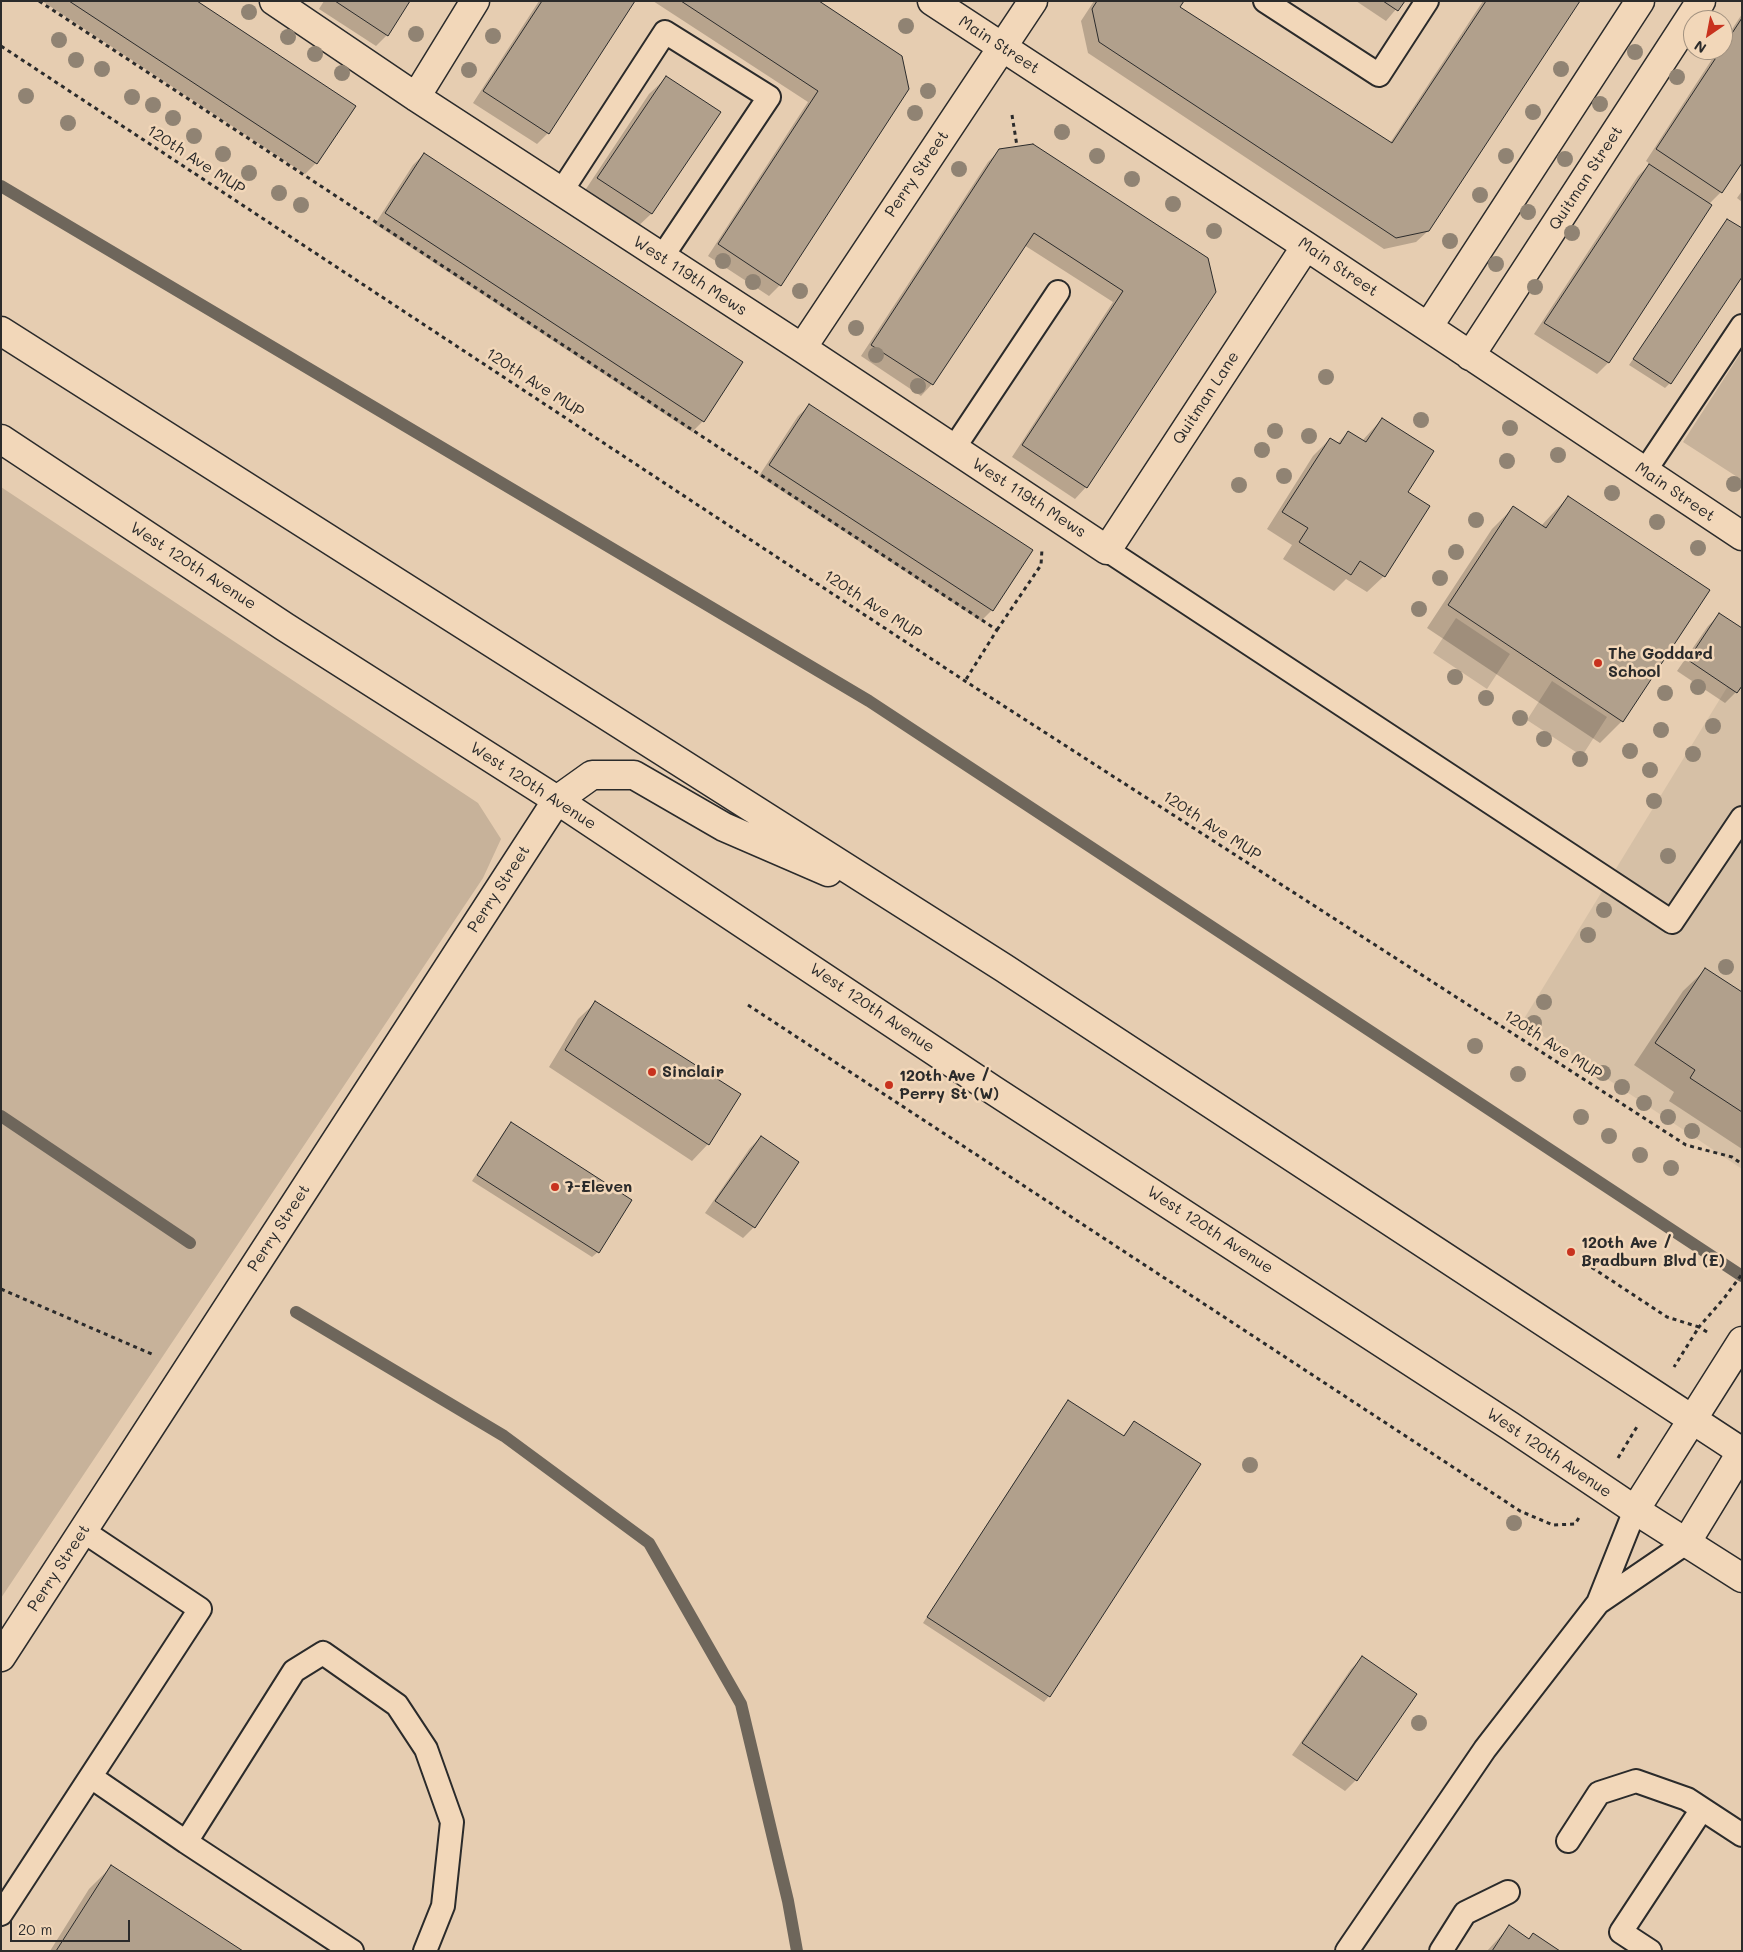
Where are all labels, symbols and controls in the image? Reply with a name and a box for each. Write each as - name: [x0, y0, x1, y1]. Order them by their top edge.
- north arrow: [1683, 10, 1733, 60]
- street label: Main Street: [955, 12, 1043, 78]
- text: N: [1690, 36, 1710, 58]
- street label: 120th Ave MUP: [143, 121, 249, 199]
- street label: Quitman Street: [1545, 122, 1627, 234]
- street label: Perry Street: [881, 127, 953, 221]
- street label: West 119th Mews: [630, 232, 750, 320]
- street label: Main Street: [1294, 233, 1382, 301]
- street label: 120th Ave MUP: [482, 344, 588, 422]
- street label: Quitman Lane: [1169, 348, 1243, 448]
- street label: West 119th Mews: [969, 454, 1089, 542]
- street label: Main Street: [1631, 458, 1719, 526]
- street label: West 120th Avenue: [126, 518, 260, 614]
- street label: 120th Ave MUP: [820, 566, 926, 644]
- place label: The Goddard School: [1608, 644, 1713, 682]
- marker: The Goddard School: [1592, 657, 1604, 669]
- street label: West 120th Avenue: [466, 738, 600, 834]
- street label: 120th Ave MUP: [1159, 787, 1265, 865]
- street label: Perry Street: [464, 842, 534, 936]
- street label: West 120th Avenue: [806, 959, 938, 1057]
- street label: 120th Ave MUP: [1500, 1006, 1606, 1084]
- place label: Sinclair: [662, 1062, 724, 1082]
- marker: Sinclair: [646, 1066, 658, 1078]
- place label: 120th Ave / Perry St (W): [899, 1066, 999, 1104]
- marker: 120th Ave / Perry St (W): [883, 1079, 895, 1091]
- place label: 7-Eleven: [565, 1177, 632, 1197]
- street label: Perry Street: [244, 1181, 314, 1275]
- marker: 7-Eleven: [549, 1181, 561, 1193]
- street label: West 120th Avenue: [1143, 1182, 1277, 1278]
- place label: 120th Ave / Bradburn Blvd (E): [1581, 1233, 1725, 1271]
- marker: 120th Ave / Bradburn Blvd (E): [1565, 1246, 1577, 1258]
- street label: West 120th Avenue: [1483, 1404, 1615, 1502]
- street label: Perry Street: [24, 1521, 94, 1615]
- scale bar: [12, 1910, 132, 1942]
- text: 20 m: [18, 1919, 52, 1939]

